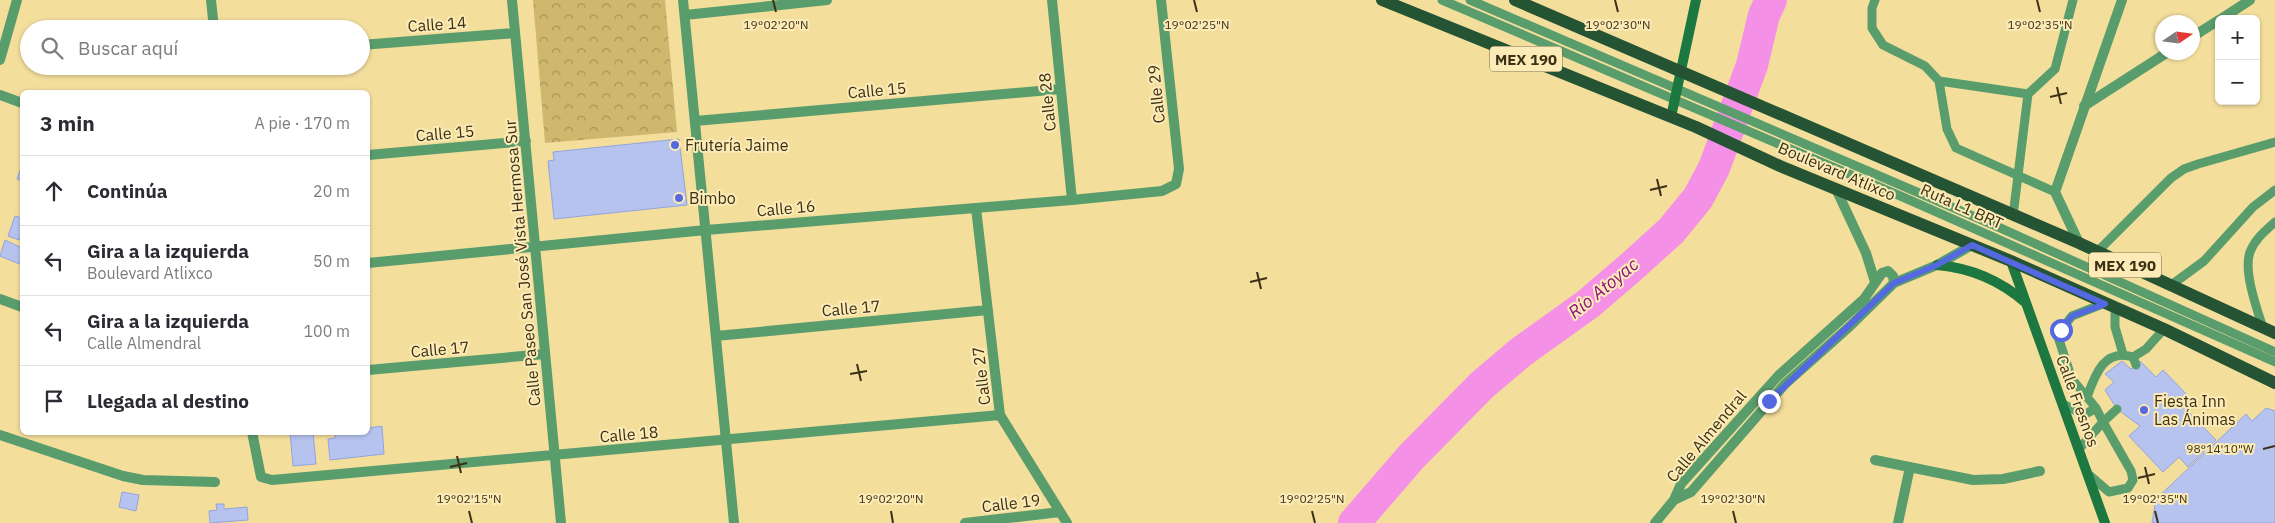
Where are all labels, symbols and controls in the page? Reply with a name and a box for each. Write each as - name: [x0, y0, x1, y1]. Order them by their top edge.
- street label: Calle 14: [407, 12, 467, 36]
- north arrow: [2155, 15, 2200, 60]
- map controls: [2215, 15, 2260, 105]
- button: +: [2215, 15, 2260, 60]
- text: 19°02'20"N: [743, 17, 809, 32]
- text: 19°02'25"N: [1164, 17, 1230, 32]
- text: 19°02'30"N: [1585, 17, 1651, 32]
- text: 19°02'35"N: [2007, 17, 2073, 32]
- search box: [20, 20, 370, 75]
- icon: search: [38, 34, 66, 62]
- text: Buscar aquí: [78, 36, 178, 60]
- road number: MEX 190: [1490, 46, 1562, 72]
- button: −: [2215, 60, 2260, 105]
- street label: Calle 29: [1143, 64, 1169, 124]
- street label: Calle 28: [1034, 72, 1060, 132]
- street label: Calle 15: [847, 77, 907, 103]
- text: 3 min: [40, 109, 95, 137]
- text: A pie · 170 m: [255, 113, 350, 133]
- street label: Calle Paseo San José Vista Hermosa Sur: [499, 119, 545, 407]
- street label: Calle 15: [415, 120, 475, 146]
- place label: Frutería Jaime: [685, 135, 789, 155]
- street label: Boulevard Atlixco: [1775, 137, 1899, 205]
- marker: Frutería Jaime: [669, 139, 681, 151]
- icon: ahead: [40, 177, 68, 205]
- text: Continúa: [87, 179, 168, 203]
- street label: Ruta L1 BRT: [1918, 179, 2006, 233]
- text: 20 m: [313, 181, 350, 201]
- place label: Bimbo: [689, 188, 736, 208]
- marker: Bimbo: [673, 192, 685, 204]
- street label: Calle 16: [756, 195, 816, 221]
- text: Gira a la izquierda: [87, 239, 249, 263]
- icon: left: [40, 247, 68, 275]
- text: 50 m: [313, 251, 350, 271]
- water label: Río Atoyac: [1563, 252, 1643, 323]
- road number: MEX 190: [2089, 252, 2161, 278]
- text: Boulevard Atlixco: [87, 263, 213, 283]
- street label: Calle 17: [821, 295, 881, 321]
- text: Gira a la izquierda: [87, 309, 249, 333]
- icon: left: [40, 317, 68, 345]
- route start: [2050, 319, 2073, 342]
- text: 100 m: [303, 321, 350, 341]
- text: Calle Almendral: [87, 333, 201, 353]
- street label: Calle 17: [410, 336, 470, 362]
- street label: Calle 27: [967, 346, 995, 406]
- street label: Calle Fresnos: [2052, 352, 2104, 450]
- street label: Calle Almendral: [1662, 386, 1750, 486]
- icon: arrive: [40, 387, 68, 415]
- text: Llegada al destino: [87, 389, 249, 413]
- route end: [1758, 390, 1781, 413]
- place label: Fiesta Inn Las Ánimas: [2154, 391, 2236, 429]
- marker: Fiesta Inn Las Ánimas: [2138, 404, 2150, 416]
- street label: Calle 18: [599, 421, 659, 447]
- text: 98°14'10"W: [2186, 441, 2254, 456]
- street label: Calle 19: [981, 489, 1041, 517]
- text: 19°02'15"N: [436, 491, 502, 506]
- text: 19°02'20"N: [858, 491, 924, 506]
- text: 19°02'25"N: [1279, 491, 1345, 506]
- text: 19°02'30"N: [1700, 491, 1766, 506]
- text: 19°02'35"N: [2122, 491, 2188, 506]

